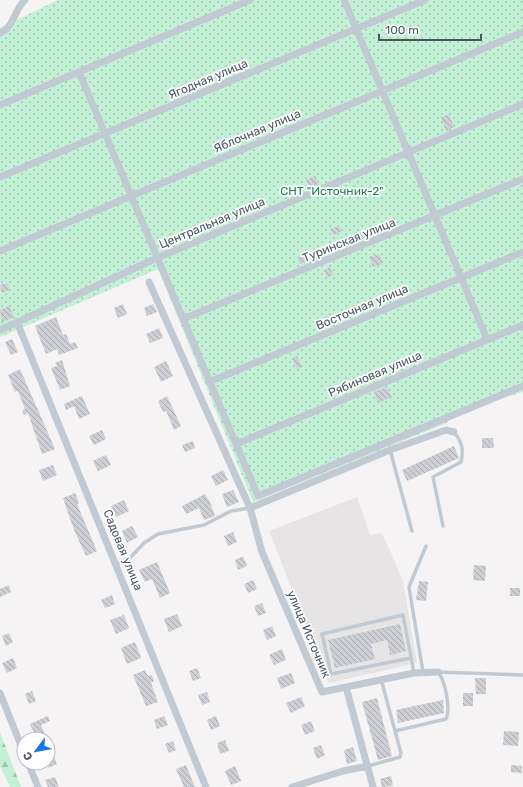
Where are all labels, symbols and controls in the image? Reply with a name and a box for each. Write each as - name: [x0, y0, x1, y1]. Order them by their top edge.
- scale bar: [379, 16, 481, 42]
- text: 100 m: [385, 23, 419, 37]
- street label: Ягодная улица: [166, 56, 250, 102]
- street label: Яблочная улица: [211, 106, 303, 156]
- park label: СНТ "Источник-2": [280, 184, 384, 198]
- street label: Центральная улица: [157, 194, 267, 252]
- street label: Туринская улица: [300, 215, 398, 265]
- street label: Восточная улица: [314, 281, 410, 333]
- street label: Рябиновая улица: [326, 348, 424, 400]
- street label: Садовая улица: [100, 507, 146, 593]
- street label: улица Источник: [284, 588, 334, 680]
- north arrow: [16, 731, 56, 771]
- text: С: [20, 749, 36, 763]

